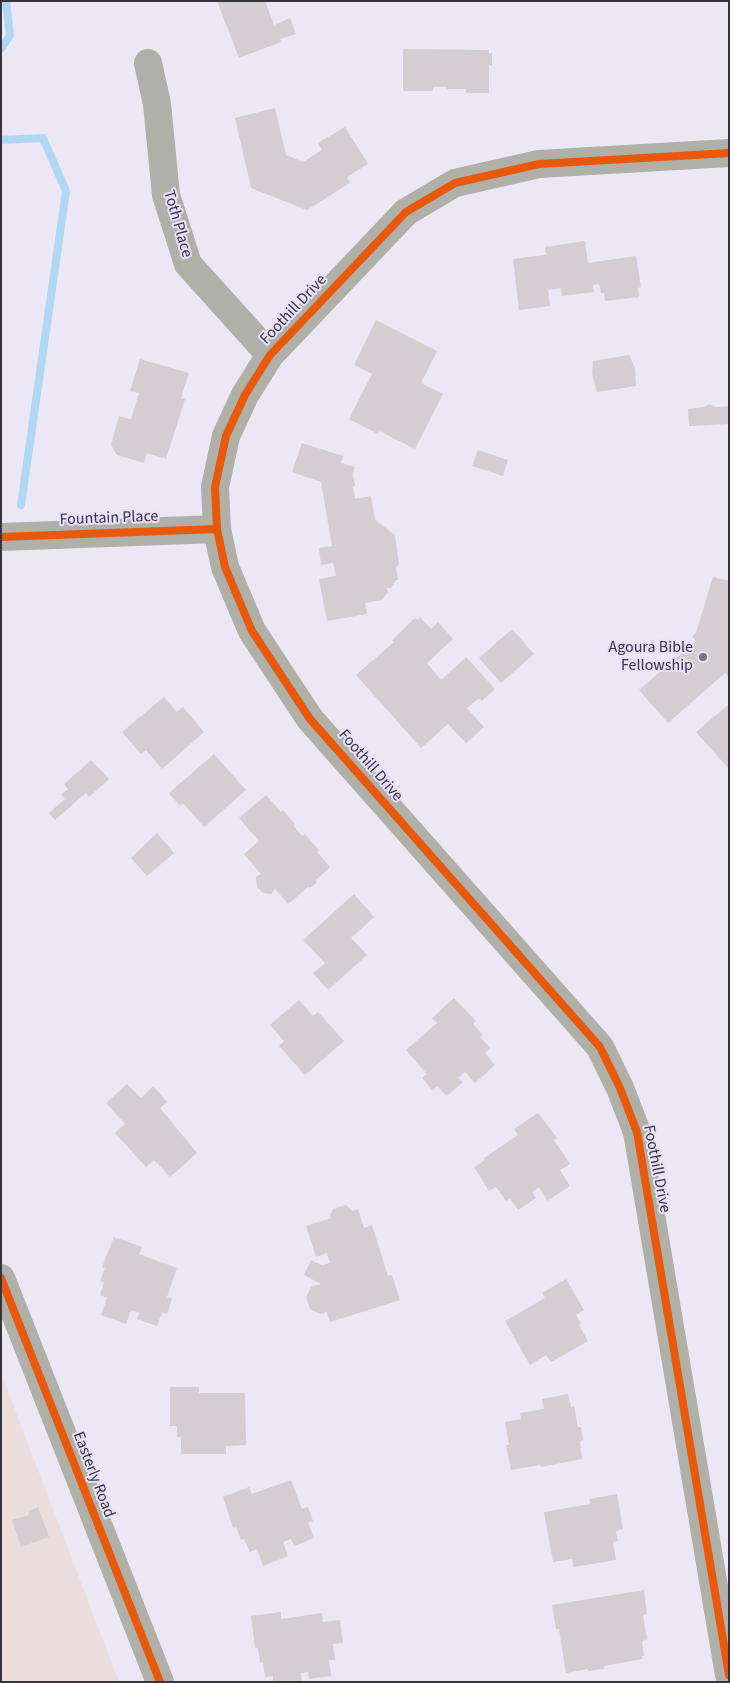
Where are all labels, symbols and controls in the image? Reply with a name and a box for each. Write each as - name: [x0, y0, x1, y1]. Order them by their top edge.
- street label: Toth Place: [158, 188, 196, 260]
- street label: Foothill Drive: [257, 271, 331, 349]
- street label: Fountain Place: [59, 508, 159, 530]
- place label: Agoura Bible Fellowship: [608, 638, 693, 676]
- marker: Agoura Bible Fellowship: [697, 651, 709, 663]
- street label: Foothill Drive: [334, 726, 406, 806]
- street label: Foothill Drive: [638, 1124, 674, 1214]
- street label: Easterly Road: [68, 1429, 118, 1521]

